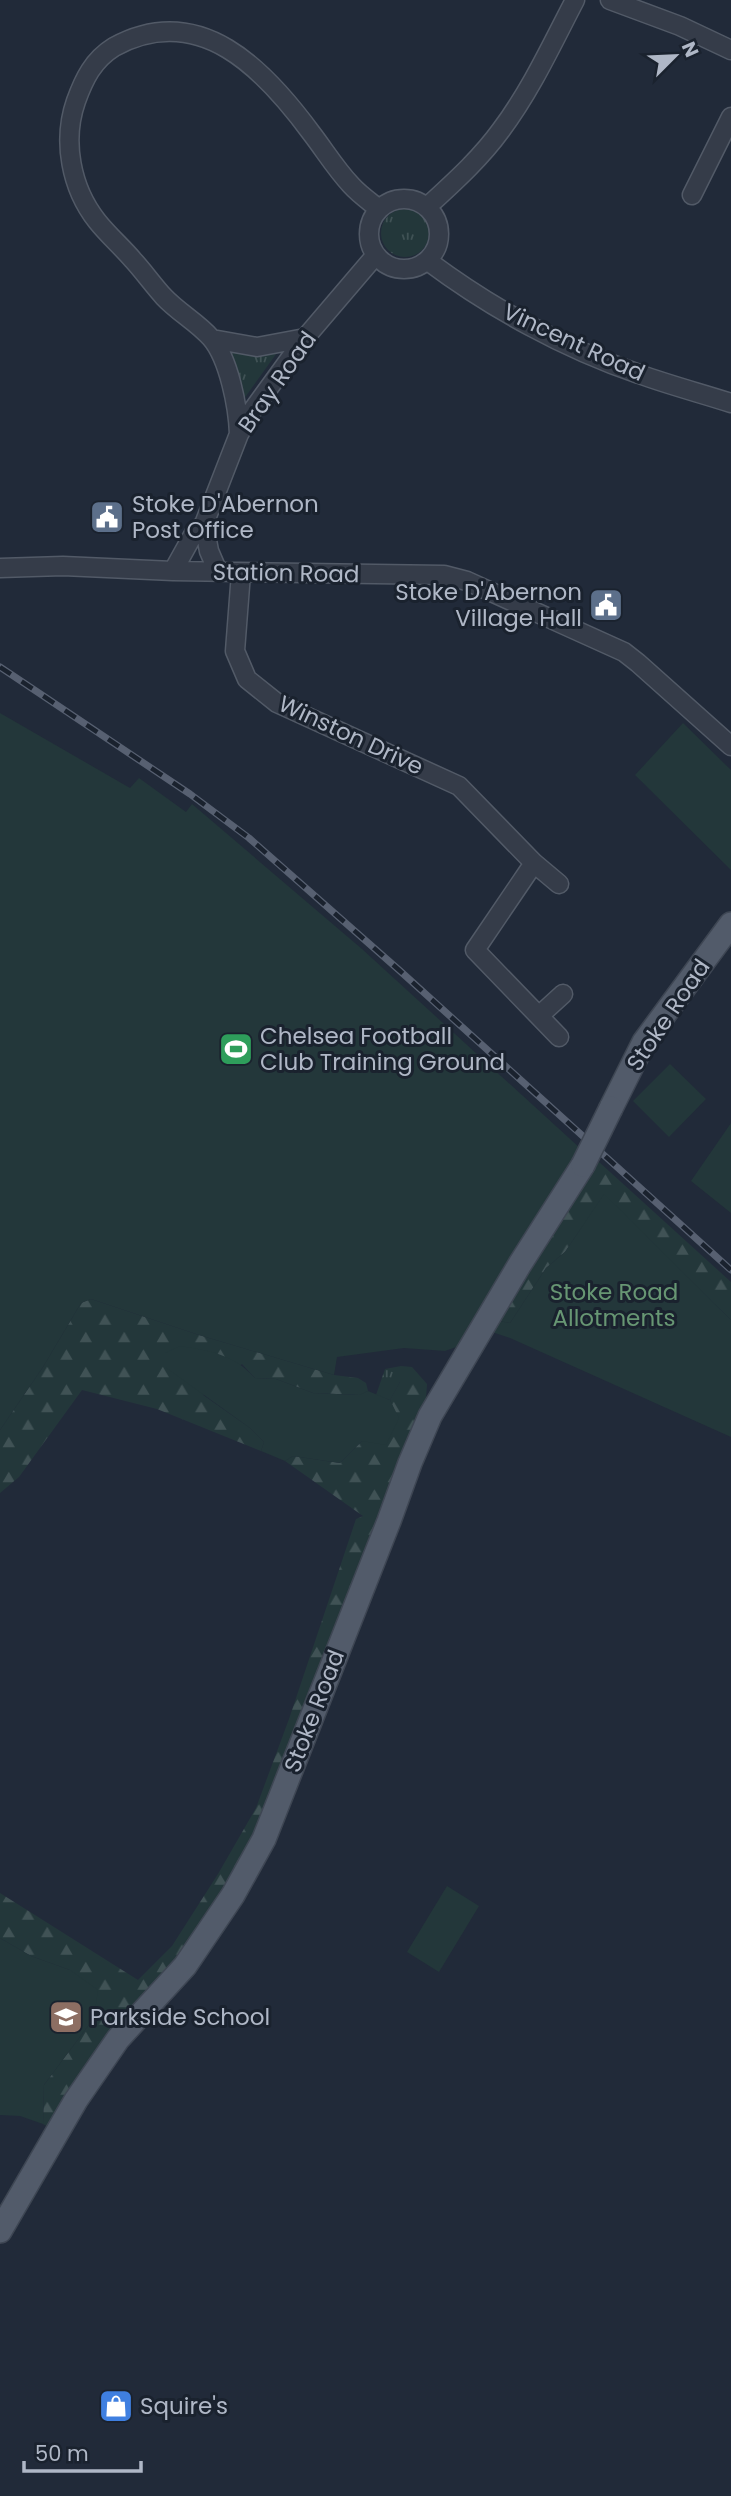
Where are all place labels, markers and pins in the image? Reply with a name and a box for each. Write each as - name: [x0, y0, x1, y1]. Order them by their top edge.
- place label: Stoke D'Abernon Post Office: [132, 488, 319, 546]
- public building icon: Stoke D'Abernon Post Office: [88, 498, 126, 536]
- place label: Stoke D'Abernon Village Hall: [395, 576, 582, 634]
- public building icon: Stoke D'Abernon Village Hall: [587, 586, 625, 624]
- place label: Chelsea Football Club Training Ground: [260, 1020, 505, 1078]
- sports icon: Chelsea Football Club Training Ground: [217, 1030, 255, 1068]
- school or university icon: Parkside School: [47, 1998, 85, 2036]
- place label: Parkside School: [90, 2001, 270, 2033]
- shop icon: Squire's: [97, 2387, 135, 2425]
- place label: Squire's: [140, 2390, 228, 2422]

